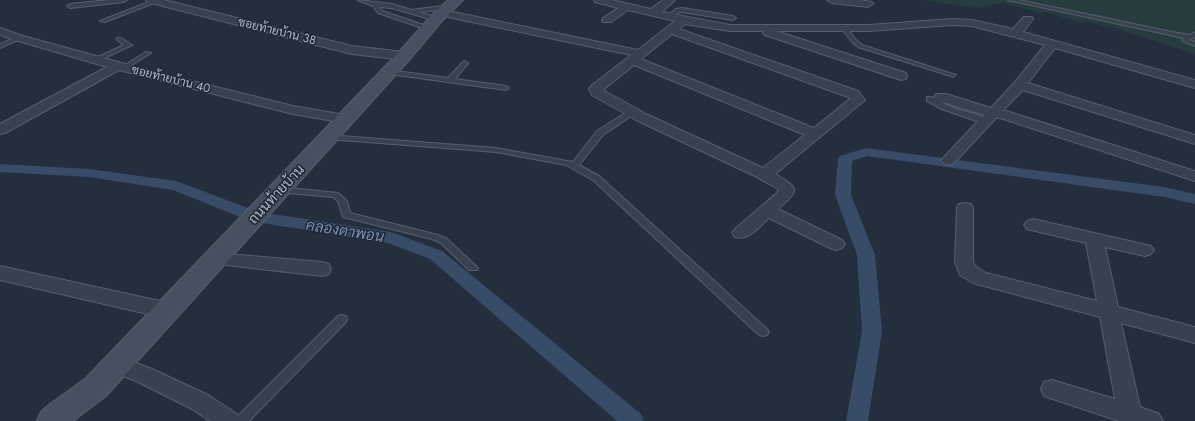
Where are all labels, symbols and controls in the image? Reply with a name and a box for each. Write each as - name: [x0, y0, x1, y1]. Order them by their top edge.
- street label: ซอยท้ายบ้าน 38: [236, 13, 318, 49]
- street label: ซอยท้ายบ้าน 40: [130, 60, 212, 98]
- street label: ถนนท้ายบ้าน: [243, 160, 309, 228]
- water label: คลองตาพอน: [304, 214, 386, 248]

